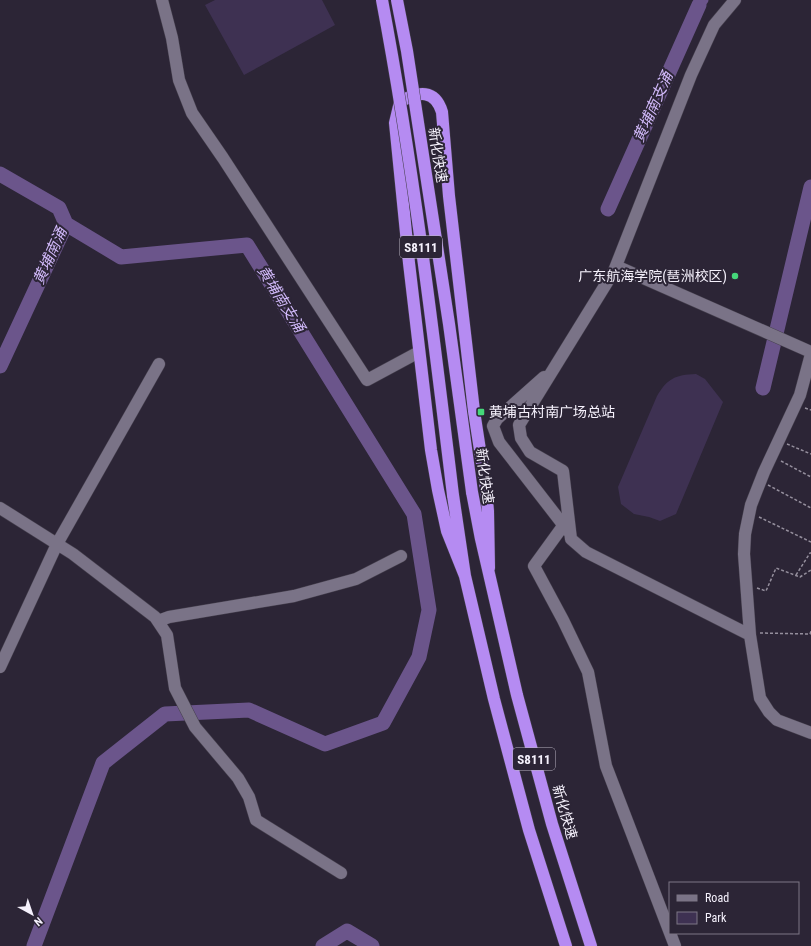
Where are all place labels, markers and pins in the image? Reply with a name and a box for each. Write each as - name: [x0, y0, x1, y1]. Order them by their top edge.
- place label: 广东航海学院(琶洲校区): [578, 268, 727, 285]
- marker: 广东航海学院(琶洲校区): [730, 271, 740, 281]
- place label: 黄埔古村南广场总站: [489, 404, 615, 420]
- marker: 黄埔古村南广场总站: [476, 407, 486, 417]

